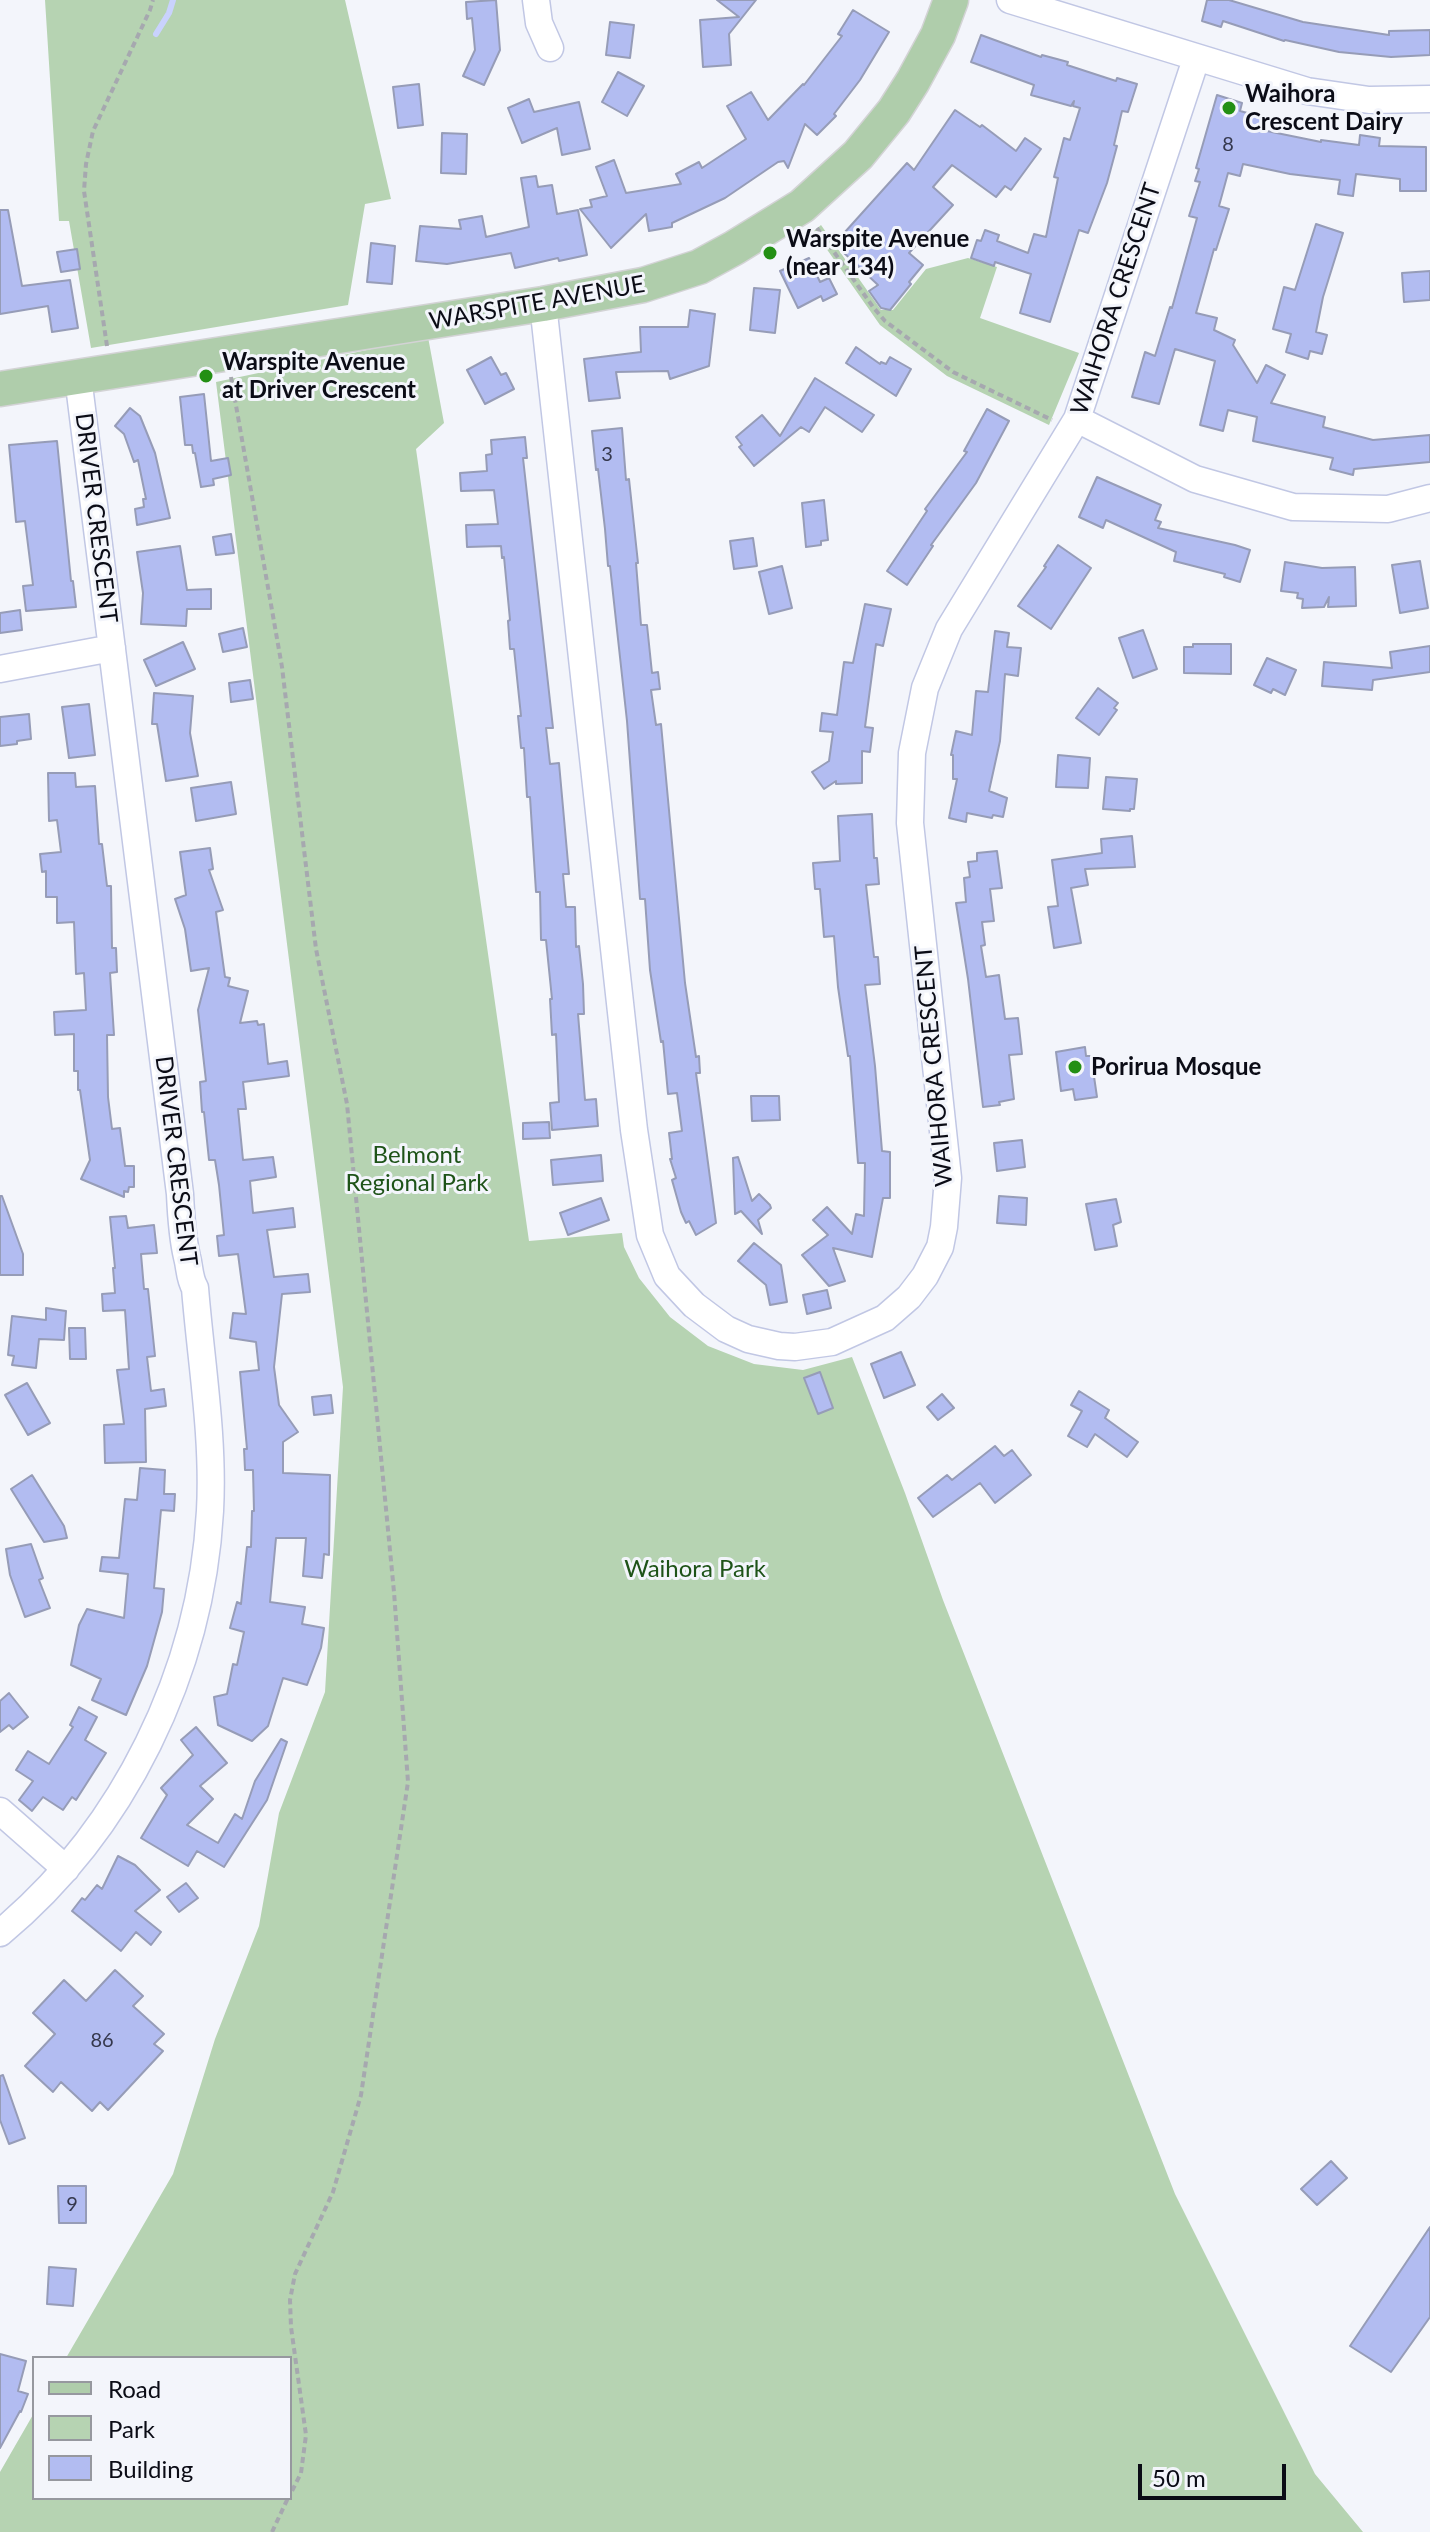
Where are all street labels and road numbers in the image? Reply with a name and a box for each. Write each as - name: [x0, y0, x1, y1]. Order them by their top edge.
- street label: WAIHORA CRESCENT: [1065, 179, 1167, 419]
- street label: WARSPITE AVENUE: [427, 270, 647, 336]
- street label: DRIVER CRESCENT: [69, 411, 123, 625]
- street label: WAIHORA CRESCENT: [909, 944, 959, 1188]
- street label: DRIVER CRESCENT: [149, 1054, 203, 1268]

